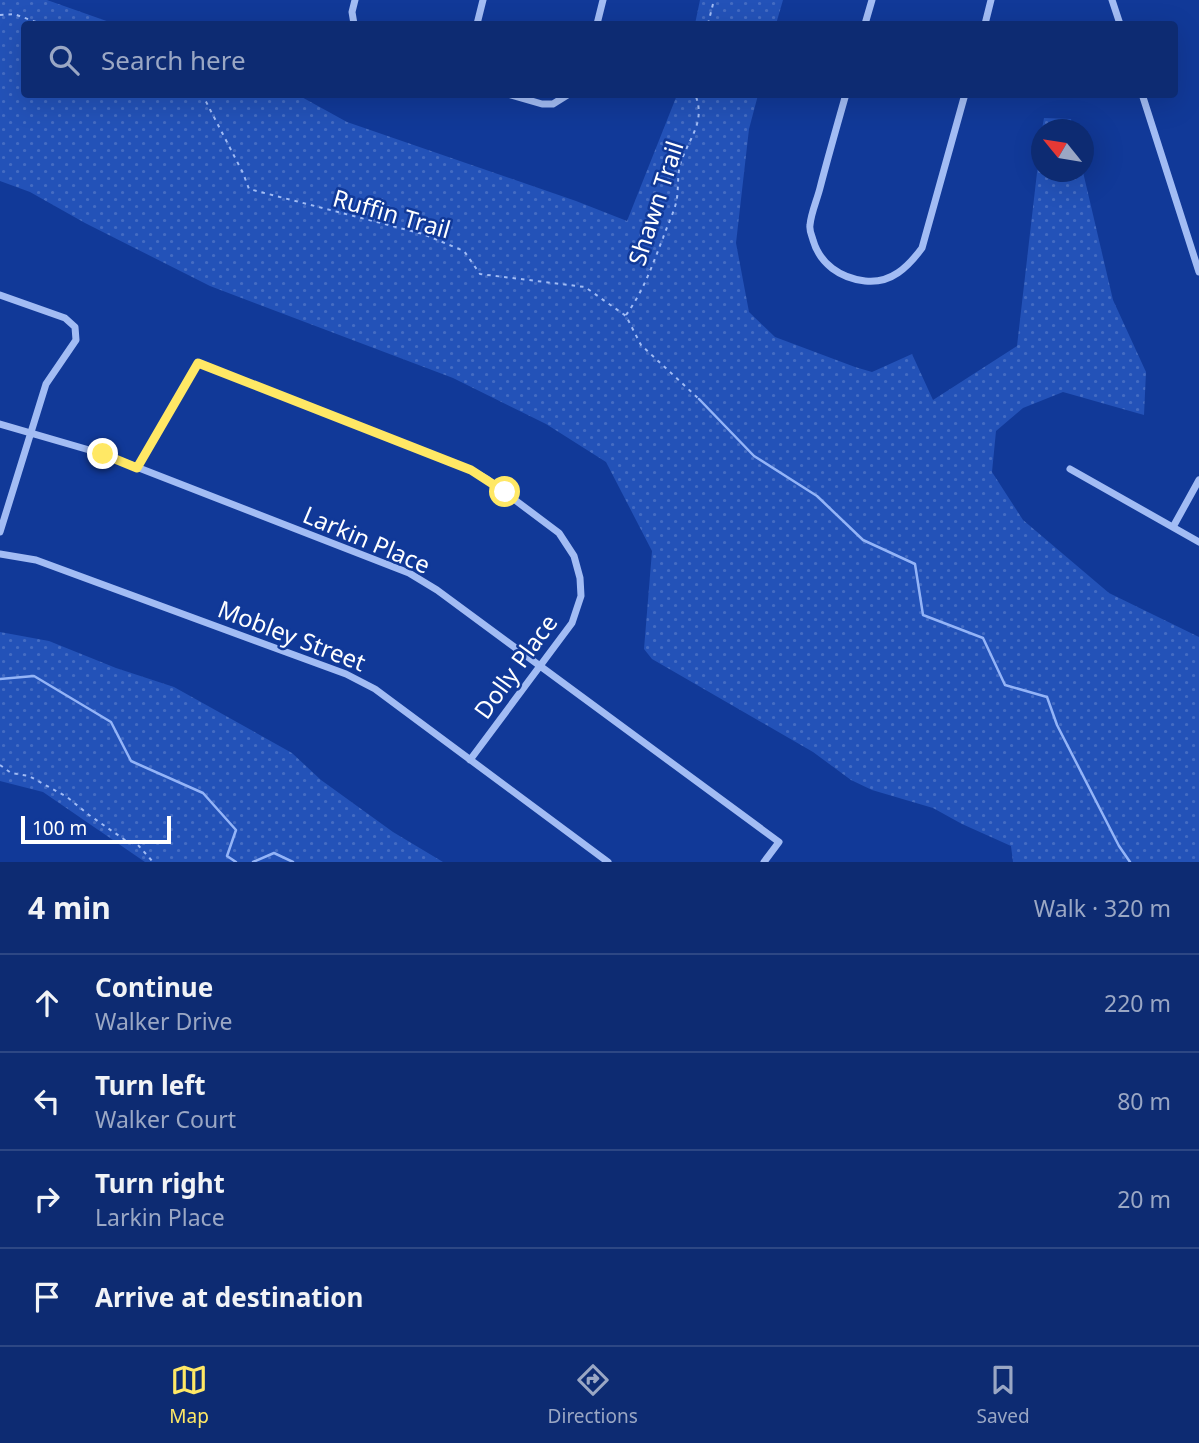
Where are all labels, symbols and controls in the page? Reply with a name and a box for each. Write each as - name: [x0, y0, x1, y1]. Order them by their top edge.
- search box: [21, 21, 1178, 98]
- icon: search: [45, 41, 83, 79]
- text: Search here: [101, 42, 246, 78]
- north arrow: [1031, 119, 1094, 182]
- street label: Shawn Trail: [619, 137, 691, 269]
- street label: Ruffin Trail: [329, 180, 455, 246]
- route end: [87, 438, 118, 469]
- route start: [489, 476, 520, 507]
- street label: Larkin Place: [298, 497, 436, 581]
- street label: Mobley Street: [213, 592, 371, 678]
- street label: Dolly Place: [466, 607, 564, 725]
- scale bar: [21, 813, 172, 845]
- text: 100 m: [32, 815, 87, 841]
- text: 4 min: [28, 887, 111, 928]
- text: Walk · 320 m: [1034, 892, 1171, 924]
- text: Continue: [95, 969, 213, 1005]
- icon: ahead: [28, 984, 66, 1022]
- text: 220 m: [1104, 987, 1171, 1019]
- text: Walker Drive: [95, 1005, 232, 1037]
- text: Turn left: [95, 1067, 206, 1103]
- icon: left: [28, 1082, 66, 1120]
- text: 80 m: [1117, 1085, 1171, 1117]
- text: Walker Court: [95, 1103, 236, 1135]
- text: Turn right: [95, 1165, 225, 1201]
- icon: right: [28, 1180, 66, 1218]
- text: 20 m: [1117, 1183, 1171, 1215]
- text: Larkin Place: [95, 1201, 225, 1233]
- icon: arrive: [28, 1278, 66, 1316]
- text: Arrive at destination: [95, 1279, 364, 1315]
- tab: Map: [169, 1361, 209, 1429]
- tab: Directions: [548, 1361, 638, 1429]
- tab: Saved: [976, 1361, 1030, 1429]

